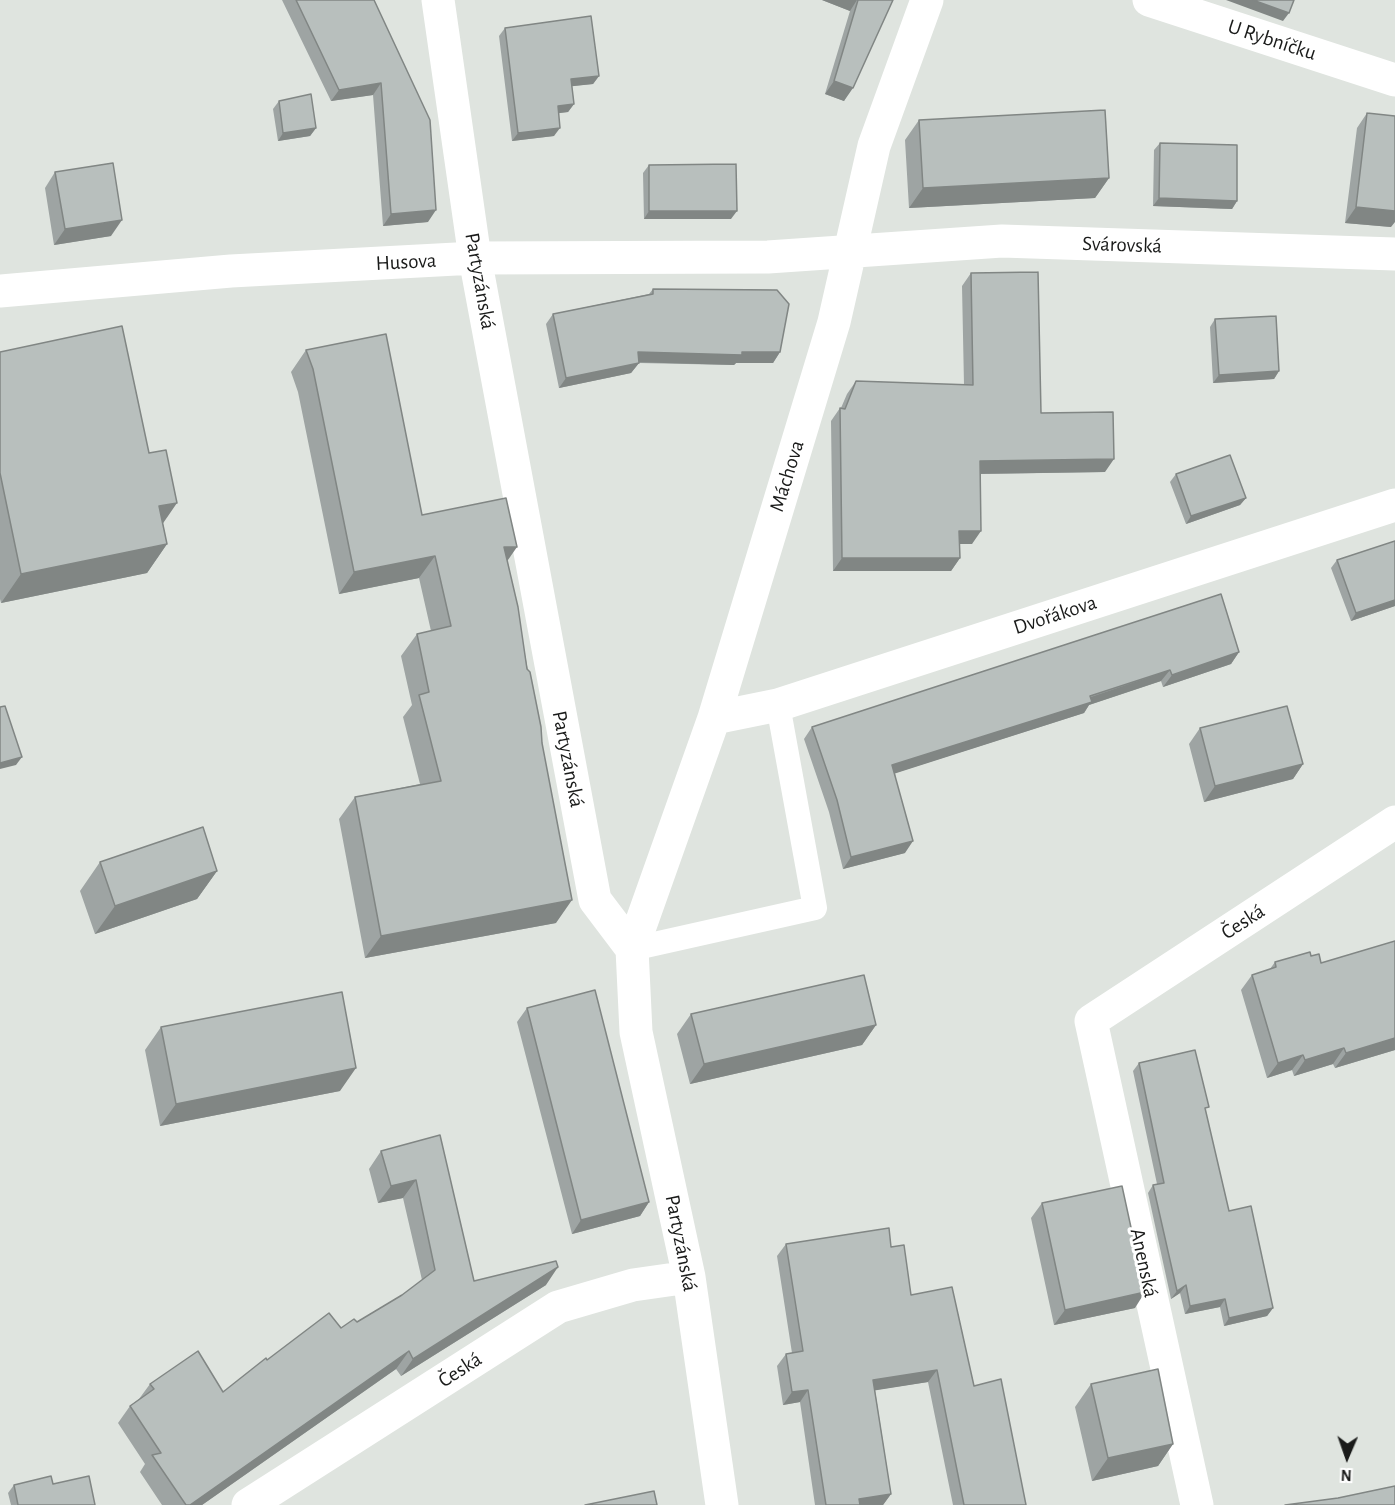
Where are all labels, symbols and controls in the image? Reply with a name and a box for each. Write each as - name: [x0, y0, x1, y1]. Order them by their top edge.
- street label: U Rybníčku: [1225, 14, 1319, 66]
- street label: Partyzánská: [459, 231, 501, 331]
- street label: Svárovská: [1082, 231, 1162, 259]
- street label: Husova: [375, 248, 437, 276]
- street label: Máchova: [764, 437, 810, 515]
- street label: Dvořákova: [1010, 590, 1100, 640]
- street label: Partyzánská: [546, 709, 590, 809]
- street label: Česká: [1217, 899, 1269, 945]
- street label: Partyzánská: [659, 1193, 703, 1293]
- street label: Anenská: [1124, 1226, 1164, 1300]
- street label: Česká: [434, 1347, 486, 1393]
- north arrow: [1317, 1427, 1377, 1487]
- text: N: [1341, 1467, 1352, 1483]

